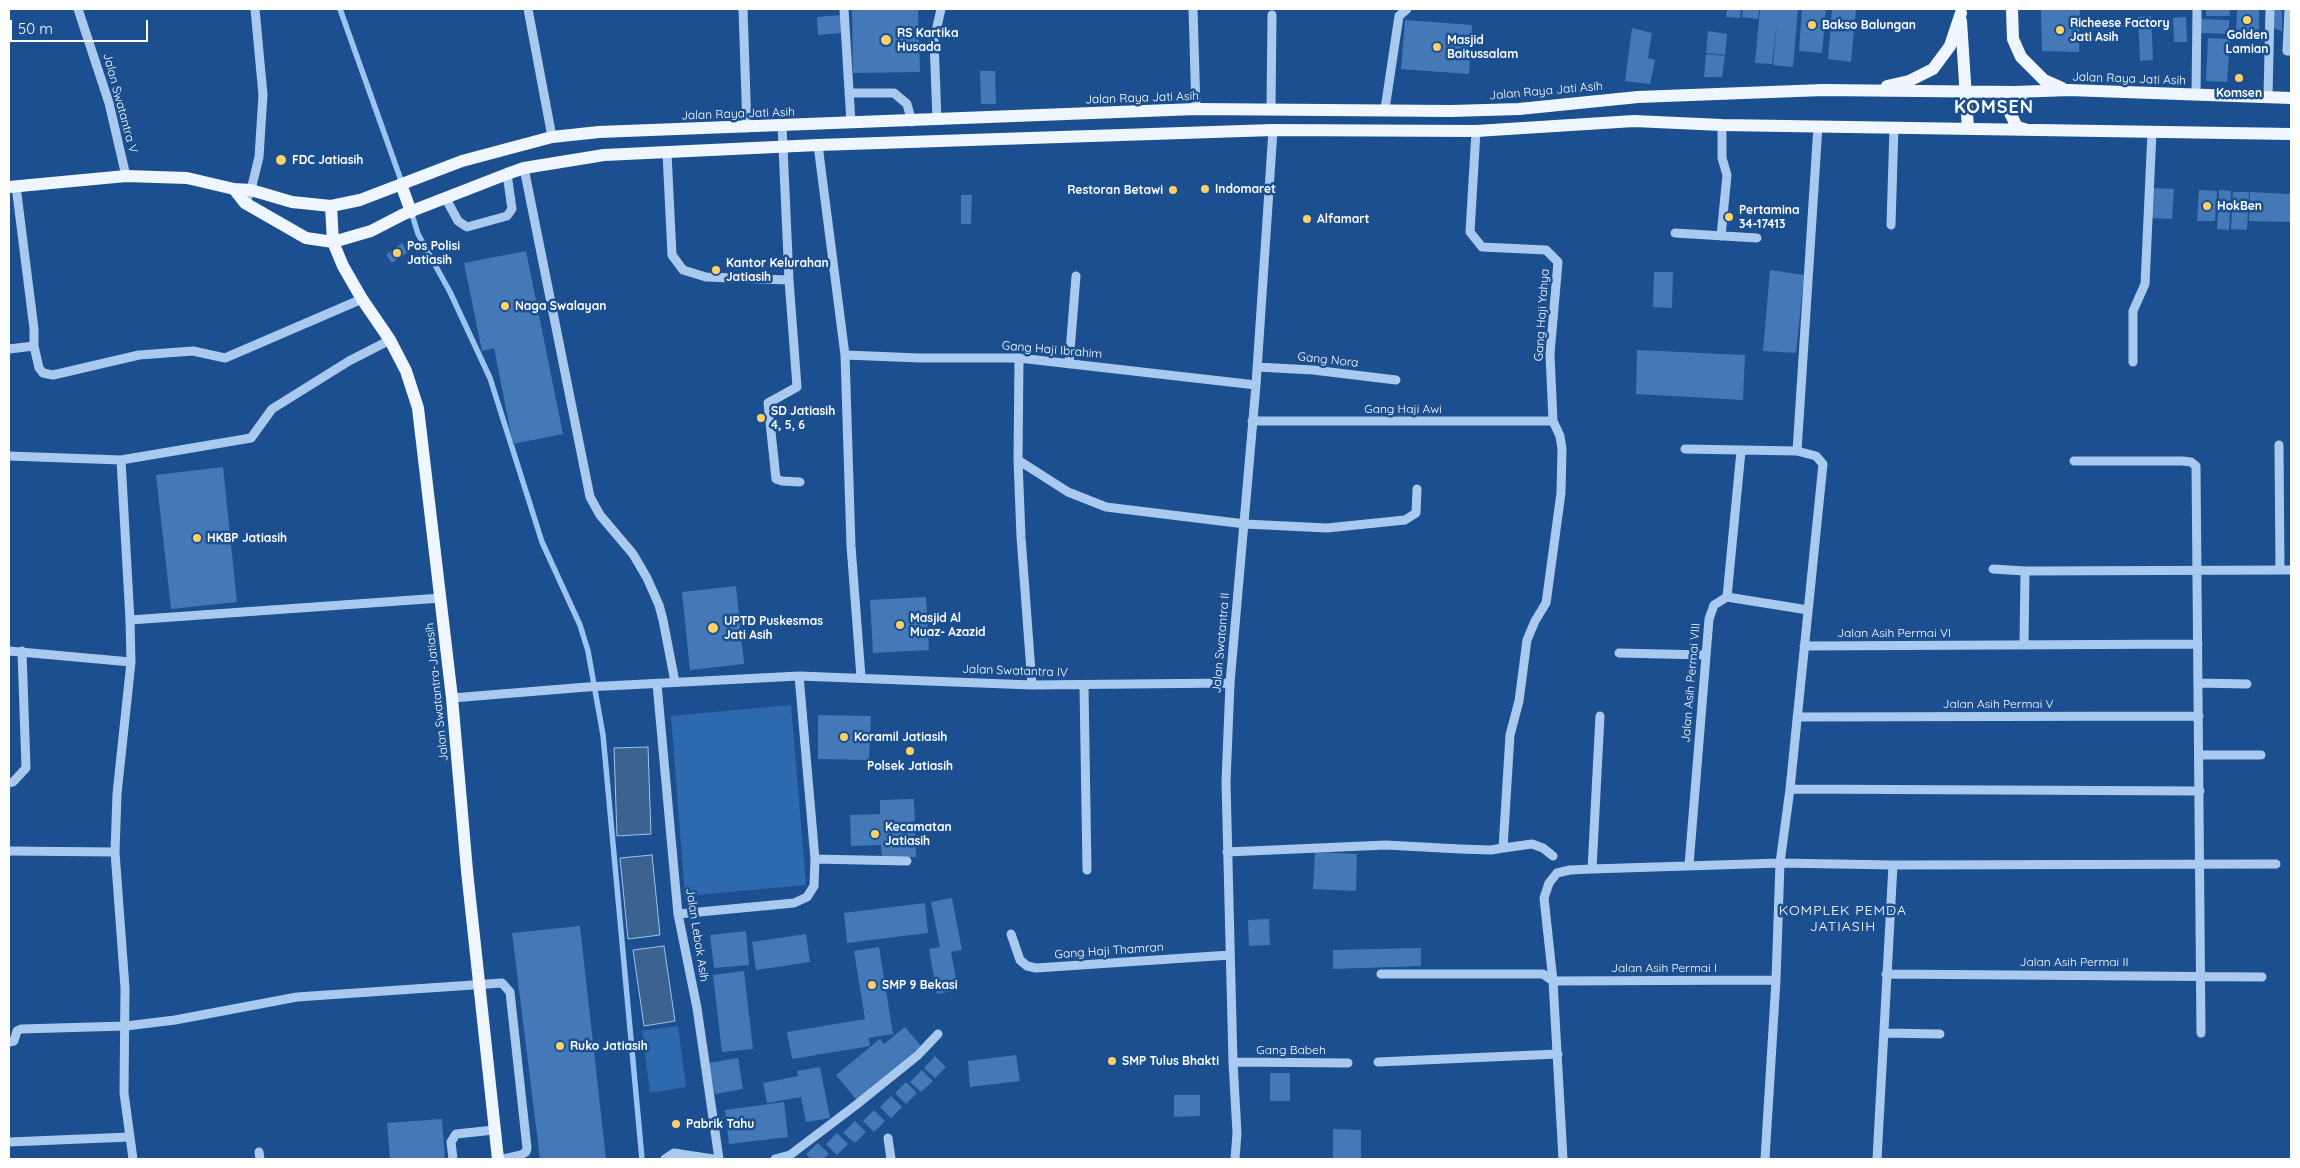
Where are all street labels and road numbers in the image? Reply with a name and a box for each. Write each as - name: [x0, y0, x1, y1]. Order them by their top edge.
- street label: Jalan Swatantra V: [100, 51, 140, 155]
- street label: Jalan Raya Jati Asih: [2072, 70, 2186, 88]
- street label: Jalan Raya Jati Asih: [1489, 79, 1603, 103]
- street label: Jalan Raya Jati Asih: [1085, 89, 1199, 107]
- street label: Jalan Raya Jati Asih: [681, 105, 795, 123]
- street label: Gang Haji Yahya: [1532, 268, 1552, 362]
- street label: Gang Haji Ibrahim: [1001, 338, 1103, 362]
- street label: Gang Nora: [1297, 350, 1359, 370]
- street label: Gang Haji Awi: [1364, 402, 1442, 416]
- street label: Jalan Swatantra II: [1209, 592, 1233, 694]
- street label: Jalan Swatantra-Jatiasih: [423, 622, 451, 762]
- street label: Jalan Asih Permai VIII: [1679, 623, 1703, 743]
- street label: Jalan Asih Permai VI: [1837, 626, 1951, 640]
- street label: Jalan Swatantra IV: [962, 662, 1068, 680]
- street label: Jalan Asih Permai V: [1943, 697, 2053, 711]
- street label: Jalan Lebak Asih: [682, 887, 712, 983]
- street label: Gang Haji Thamran: [1054, 940, 1164, 962]
- street label: Jalan Asih Permai II: [2020, 955, 2128, 969]
- street label: Jalan Asih Permai I: [1611, 961, 1717, 975]
- street label: Gang Babeh: [1256, 1043, 1326, 1057]

